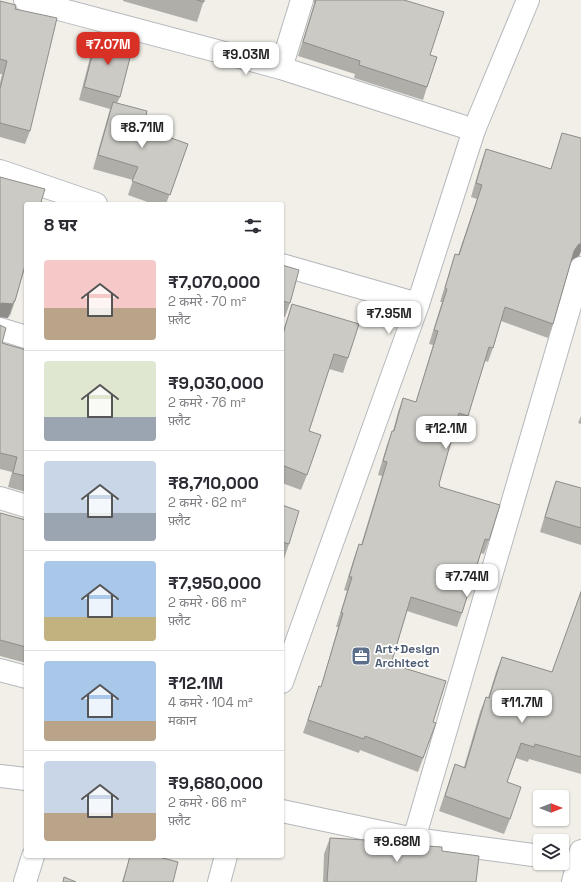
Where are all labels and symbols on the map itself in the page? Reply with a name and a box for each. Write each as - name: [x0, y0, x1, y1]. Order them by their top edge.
- pin: ₹7.07M: [75, 32, 141, 66]
- pin: ₹9.03M: [213, 42, 279, 76]
- pin: ₹8.71M: [109, 115, 175, 149]
- pin: ₹7.95M: [356, 301, 422, 335]
- pin: ₹12.1M: [413, 416, 479, 450]
- pin: ₹7.74M: [434, 564, 500, 598]
- place label: Art+Design Architect: [375, 641, 440, 671]
- office icon: Art+Design Architect: [350, 645, 372, 667]
- pin: ₹11.7M: [489, 690, 555, 724]
- north arrow: [533, 790, 569, 826]
- pin: ₹9.68M: [364, 829, 430, 863]

